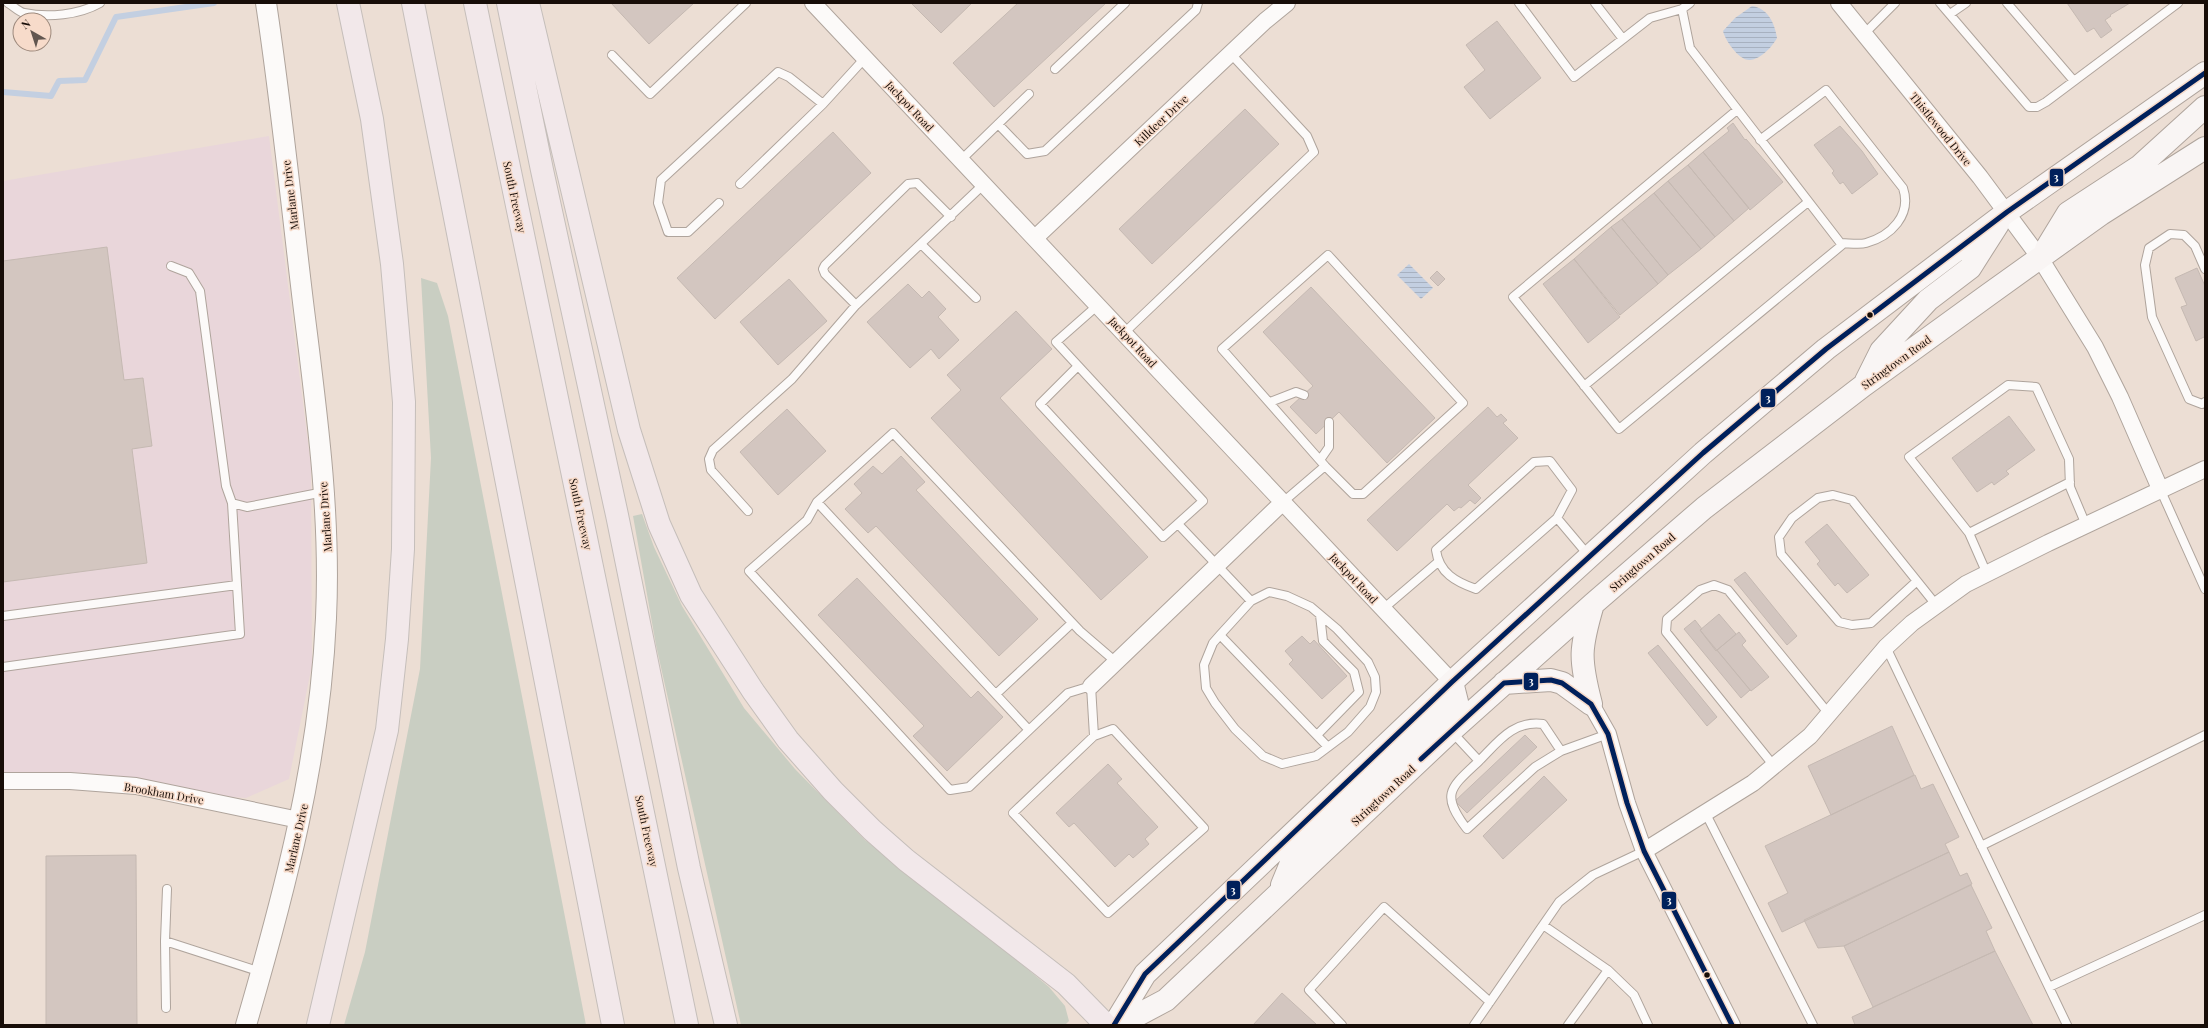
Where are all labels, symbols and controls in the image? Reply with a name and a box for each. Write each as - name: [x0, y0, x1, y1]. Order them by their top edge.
- north arrow: [12, 12, 52, 52]
- text: N: [18, 15, 33, 32]
- street label: Jackpot Road: [882, 77, 938, 135]
- street label: Thistlewood Drive: [1907, 89, 1976, 169]
- street label: Killdeer Drive: [1131, 91, 1191, 149]
- street label: Marlane Drive: [278, 159, 302, 231]
- street label: South Freeway: [500, 160, 530, 235]
- line badge: 3: [2049, 168, 2064, 187]
- text: 3: [2053, 169, 2059, 184]
- unlabelled marker: [1865, 310, 1875, 320]
- street label: Jackpot Road: [1105, 313, 1161, 371]
- street label: Stringtown Road: [1858, 331, 1934, 392]
- line badge: 3: [1760, 388, 1776, 408]
- text: 3: [1765, 390, 1771, 405]
- street label: South Freeway: [566, 477, 596, 552]
- street label: Marlane Drive: [315, 481, 335, 552]
- street label: Stringtown Road: [1606, 529, 1679, 595]
- street label: Jackpot Road: [1326, 549, 1382, 607]
- line badge: 3: [1523, 672, 1539, 691]
- text: 3: [1528, 673, 1534, 688]
- street label: Stringtown Road: [1348, 761, 1419, 829]
- street label: Brookham Drive: [123, 779, 205, 807]
- street label: South Freeway: [632, 794, 662, 869]
- street label: Marlane Drive: [281, 802, 311, 874]
- line badge: 3: [1226, 880, 1241, 900]
- text: 3: [1230, 882, 1236, 897]
- line badge: 3: [1661, 891, 1677, 910]
- text: 3: [1666, 892, 1672, 907]
- unlabelled marker: [1702, 970, 1712, 980]

